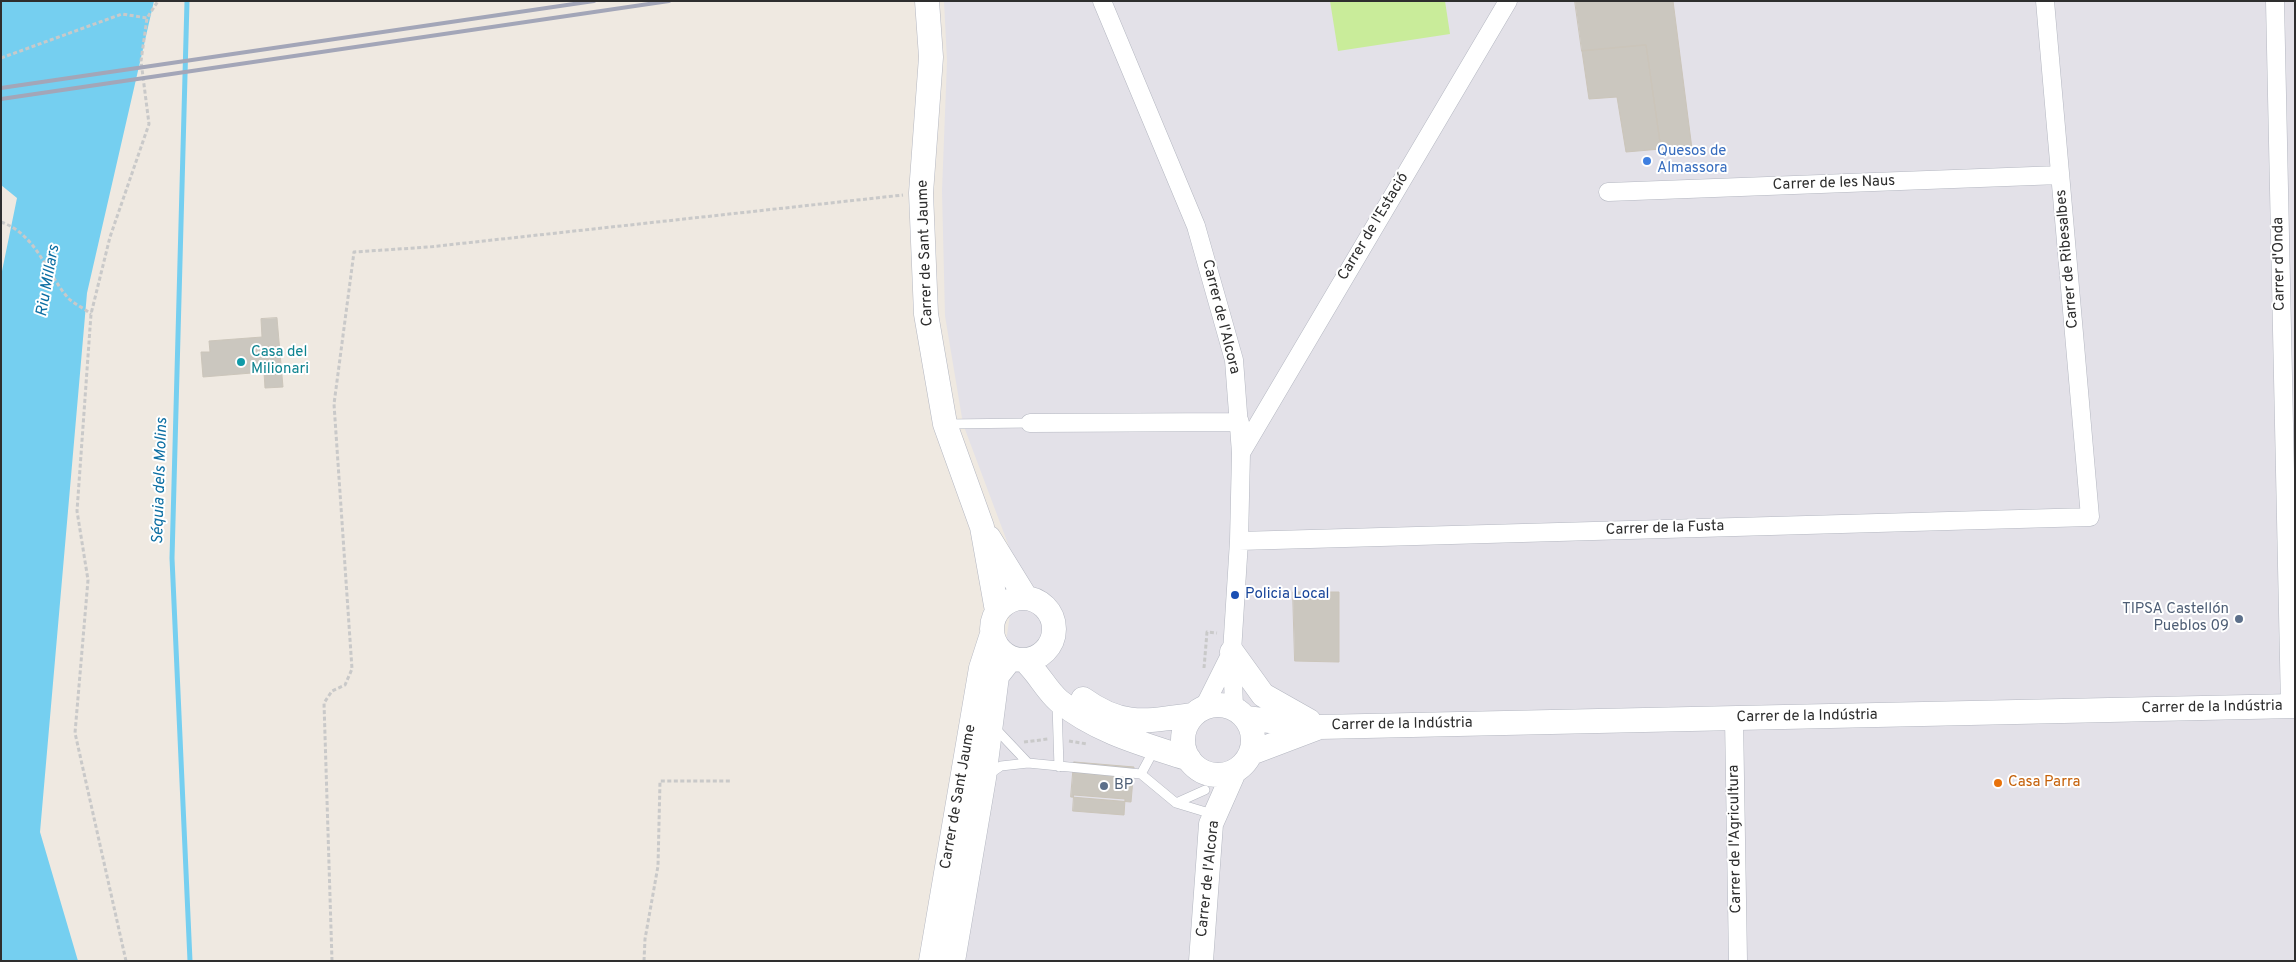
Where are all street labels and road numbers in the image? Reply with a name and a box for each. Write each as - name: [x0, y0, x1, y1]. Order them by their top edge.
- street label: Carrer de l'Estació: [1335, 170, 1413, 284]
- street label: Carrer de les Naus: [1772, 173, 1896, 195]
- street label: Carrer de Sant Jaume: [914, 179, 938, 327]
- street label: Carrer de Ribesalbes: [2053, 189, 2083, 329]
- street label: Carrer d'Onda: [2270, 217, 2290, 311]
- street label: Carrer de l'Alcora: [1197, 258, 1243, 376]
- street label: Carrer de la Fusta: [1605, 518, 1725, 540]
- street label: Carrer de la Indústria: [2141, 698, 2283, 718]
- street label: Carrer de la Indústria: [1736, 707, 1878, 727]
- street label: Carrer de la Indústria: [1331, 715, 1473, 735]
- street label: Carrer de Sant Jaume: [937, 723, 981, 871]
- street label: Carrer de l'Agricultura: [1726, 764, 1746, 914]
- street label: Carrer de l'Alcora: [1194, 820, 1224, 938]

